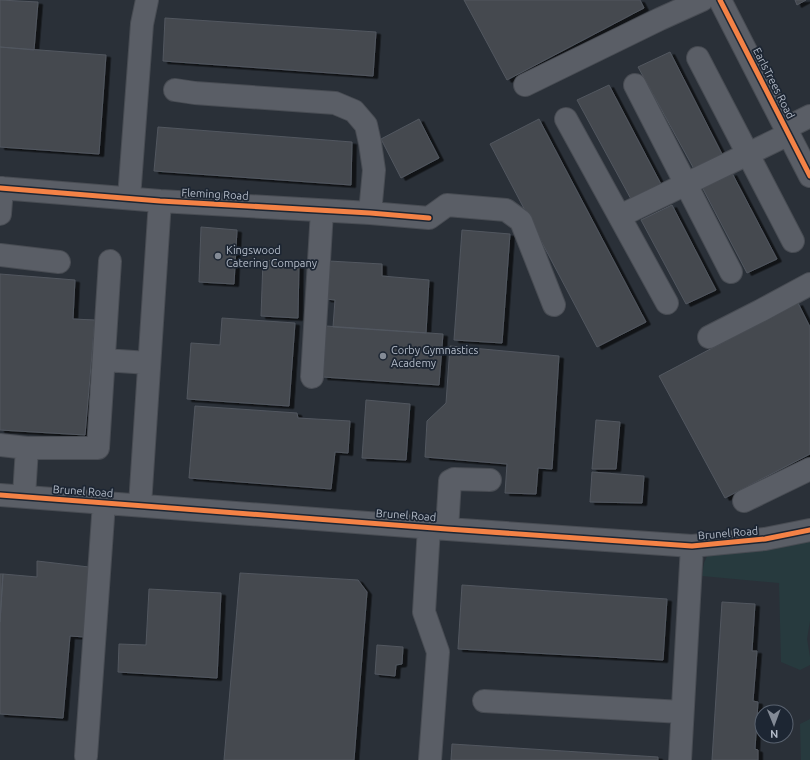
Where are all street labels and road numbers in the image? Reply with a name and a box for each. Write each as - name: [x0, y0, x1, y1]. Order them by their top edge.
- street label: EarlsTrees Road: [751, 45, 797, 121]
- street label: Fleming Road: [181, 186, 249, 202]
- street label: Brunel Road: [52, 483, 114, 499]
- street label: Brunel Road: [375, 507, 437, 523]
- street label: Brunel Road: [697, 524, 759, 542]

